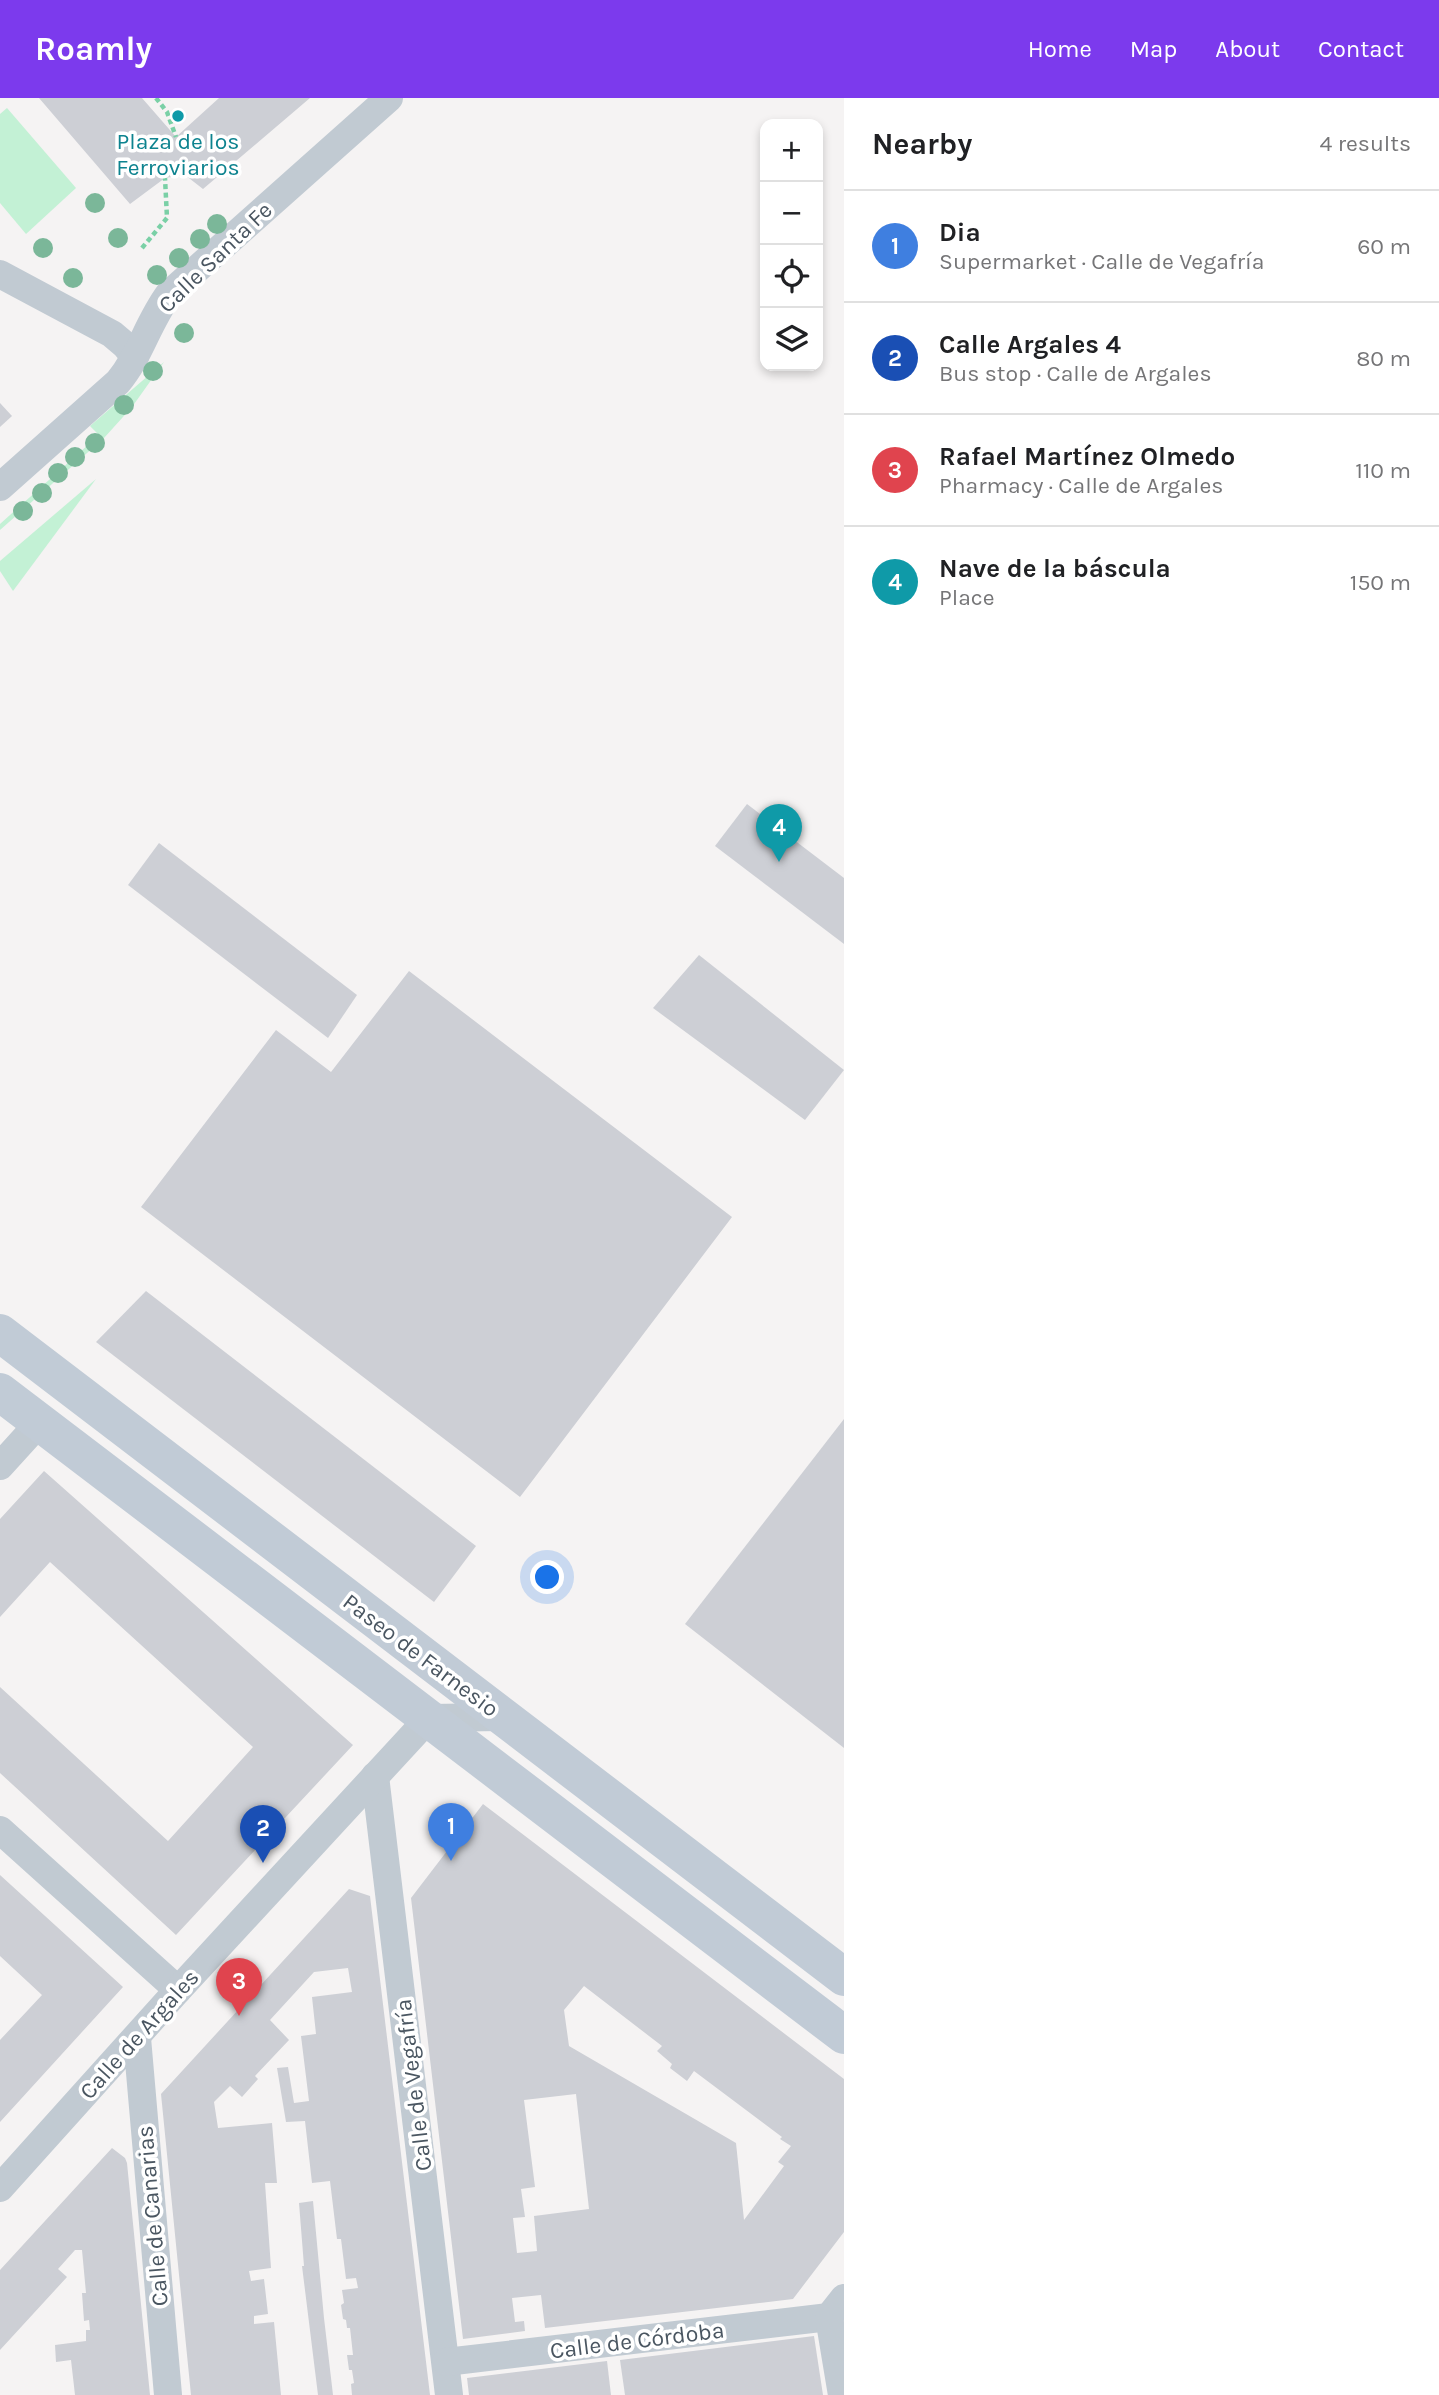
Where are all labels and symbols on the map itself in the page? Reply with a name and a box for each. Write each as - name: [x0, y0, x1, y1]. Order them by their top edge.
- marker: Plaza de los Ferroviarios: [170, 108, 186, 124]
- place label: Plaza de los Ferroviarios: [116, 128, 240, 181]
- street label: Calle Santa Fe: [153, 196, 278, 318]
- pin: 4: [756, 804, 802, 862]
- your location: [530, 1560, 564, 1594]
- street label: Paseo de Farnesio: [338, 1588, 504, 1723]
- pin: 1: [428, 1803, 474, 1861]
- pin: 2: [240, 1805, 286, 1863]
- pin: 3: [216, 1958, 262, 2016]
- street label: Calle de Argales: [74, 1964, 205, 2105]
- street label: Calle de Vegafría: [390, 1997, 437, 2173]
- street label: Calle de Canarias: [131, 2125, 174, 2307]
- street label: Calle de Córdoba: [548, 2316, 726, 2365]

